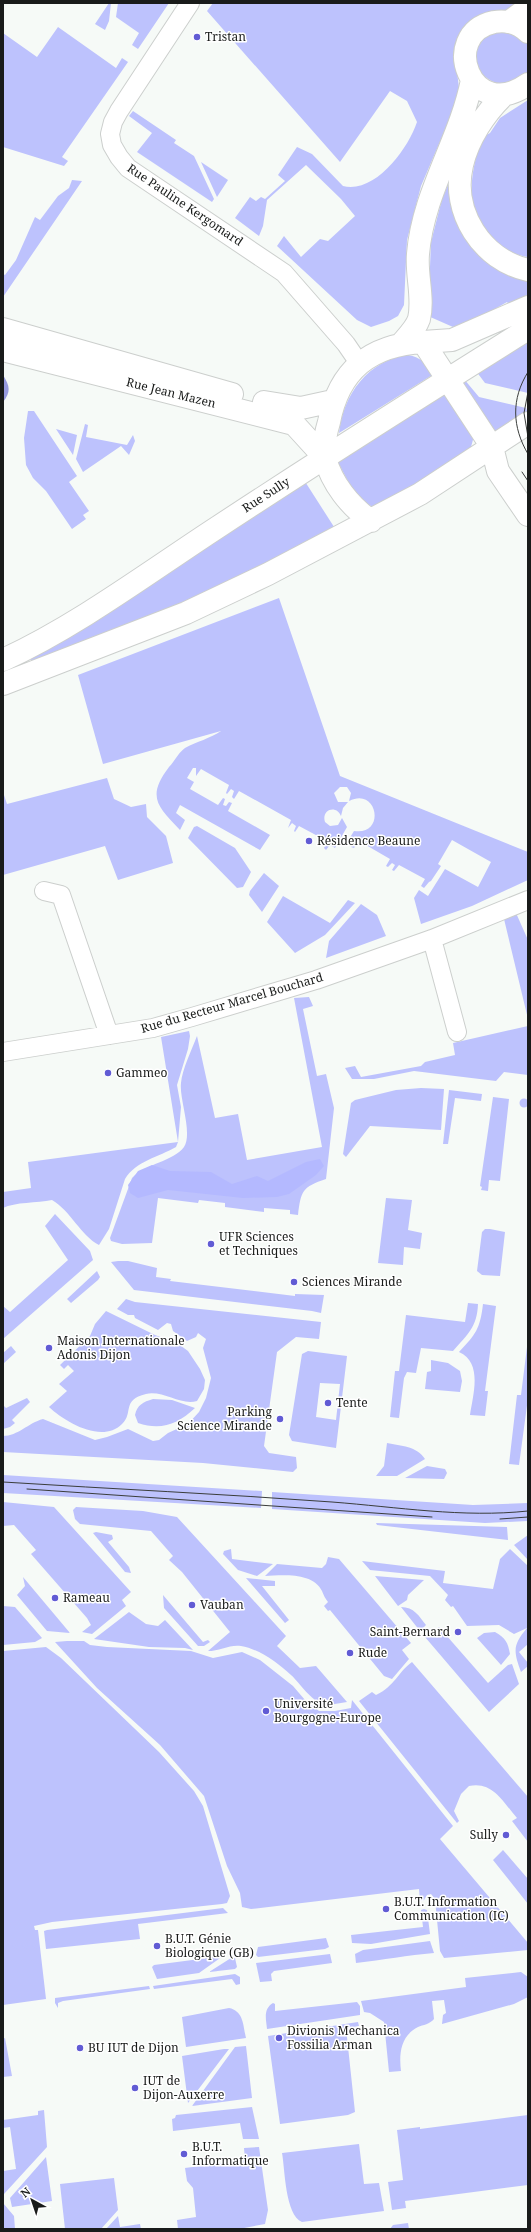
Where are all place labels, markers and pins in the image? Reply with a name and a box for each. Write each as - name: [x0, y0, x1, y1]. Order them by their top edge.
- place label: Tristan: [205, 28, 246, 45]
- marker: Tristan: [192, 32, 202, 42]
- place label: Résidence Beaune: [317, 832, 420, 849]
- marker: Résidence Beaune: [304, 836, 314, 846]
- place label: Gammeo: [116, 1064, 167, 1081]
- marker: Gammeo: [103, 1068, 113, 1078]
- place label: UFR Sciences et Techniques: [219, 1228, 298, 1259]
- marker: UFR Sciences et Techniques: [206, 1239, 216, 1249]
- place label: Sciences Mirande: [302, 1273, 402, 1290]
- marker: Sciences Mirande: [289, 1277, 299, 1287]
- place label: Maison Internationale Adonis Dijon: [57, 1332, 185, 1363]
- marker: Maison Internationale Adonis Dijon: [44, 1343, 54, 1353]
- place label: Tente: [336, 1394, 368, 1411]
- marker: Tente: [323, 1398, 333, 1408]
- place label: Parking Science Mirande: [177, 1403, 273, 1434]
- marker: Parking Science Mirande: [275, 1414, 285, 1424]
- place label: Rameau: [63, 1589, 110, 1606]
- marker: Rameau: [50, 1593, 60, 1603]
- place label: Vauban: [200, 1596, 244, 1613]
- marker: Vauban: [187, 1600, 197, 1610]
- place label: Saint-Bernard: [370, 1623, 451, 1640]
- marker: Saint-Bernard: [453, 1627, 463, 1637]
- place label: Rude: [358, 1644, 387, 1661]
- marker: Rude: [345, 1648, 355, 1658]
- place label: Université Bourgogne-Europe: [274, 1695, 381, 1726]
- marker: Université Bourgogne-Europe: [261, 1706, 271, 1716]
- place label: Sully: [470, 1826, 498, 1843]
- marker: Sully: [501, 1830, 511, 1840]
- place label: B.U.T. Information Communication (IC): [394, 1893, 509, 1924]
- marker: B.U.T. Information Communication (IC): [381, 1904, 391, 1914]
- place label: B.U.T. Génie Biologique (GB): [165, 1930, 254, 1961]
- marker: B.U.T. Génie Biologique (GB): [152, 1941, 162, 1951]
- place label: Divionis Mechanica Fossilia Arman: [287, 2022, 400, 2053]
- marker: Divionis Mechanica Fossilia Arman: [274, 2033, 284, 2043]
- place label: BU IUT de Dijon: [88, 2039, 179, 2056]
- marker: BU IUT de Dijon: [75, 2043, 85, 2053]
- place label: IUT de Dijon-Auxerre: [143, 2072, 224, 2103]
- marker: IUT de Dijon-Auxerre: [130, 2083, 140, 2093]
- place label: B.U.T. Informatique: [192, 2138, 269, 2169]
- marker: B.U.T. Informatique: [179, 2149, 189, 2159]

